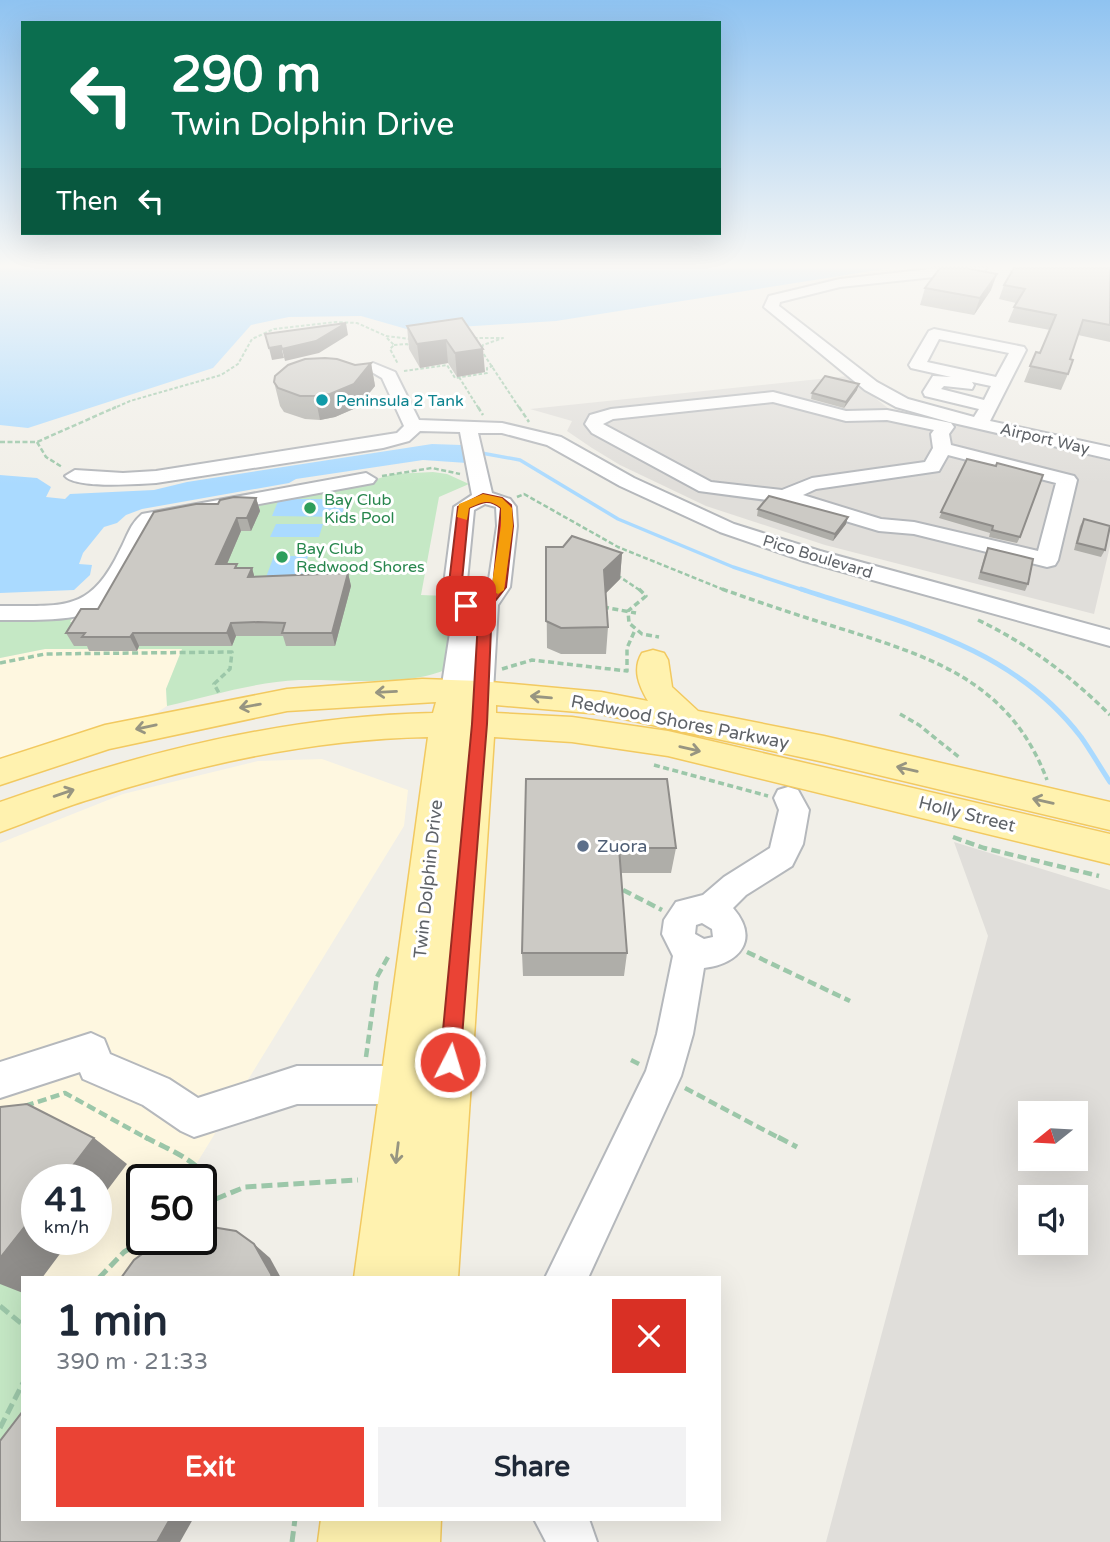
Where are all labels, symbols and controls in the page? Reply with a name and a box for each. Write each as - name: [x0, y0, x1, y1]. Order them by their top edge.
- text: 290 m: [171, 46, 321, 105]
- icon: left: [56, 49, 147, 140]
- text: Twin Dolphin Drive: [171, 106, 454, 144]
- icon: left: [132, 182, 170, 220]
- text: Then: [56, 186, 118, 217]
- place label: Peninsula 2 Tank: [336, 391, 464, 411]
- marker: Peninsula 2 Tank: [314, 392, 330, 408]
- street label: Airport Way: [998, 419, 1092, 459]
- place label: Bay Club Kids Pool: [324, 490, 395, 528]
- marker: Bay Club Kids Pool: [302, 500, 318, 516]
- street label: Pico Boulevard: [760, 531, 875, 583]
- place label: Bay Club Redwood Shores: [296, 539, 425, 577]
- marker: Bay Club Redwood Shores: [274, 549, 290, 565]
- pin: [436, 576, 496, 636]
- icon: arrive: [447, 587, 485, 625]
- one-way arrow: [375, 686, 397, 699]
- one-way arrow: [530, 690, 552, 703]
- street label: Redwood Shores Parkway: [569, 690, 791, 754]
- one-way arrow: [239, 700, 262, 713]
- one-way arrow: [136, 722, 158, 735]
- one-way arrow: [678, 743, 701, 756]
- one-way arrow: [896, 762, 919, 775]
- one-way arrow: [53, 786, 75, 799]
- street label: Holly Street: [916, 791, 1018, 837]
- one-way arrow: [1033, 794, 1055, 807]
- street label: Twin Dolphin Drive: [409, 799, 447, 959]
- place label: Zuora: [597, 835, 647, 857]
- marker: Zuora: [575, 838, 591, 854]
- position arrow: [413, 1025, 487, 1099]
- north arrow: [1018, 1101, 1088, 1171]
- map controls: [1018, 1101, 1088, 1255]
- one-way arrow: [390, 1141, 403, 1163]
- speed limit sign: 50: [126, 1164, 217, 1255]
- text: 41: [45, 1179, 88, 1221]
- button: sound: [1018, 1185, 1088, 1255]
- text: km/h: [44, 1216, 89, 1238]
- text: 1 min: [56, 1296, 168, 1347]
- button: close: [612, 1299, 686, 1373]
- text: 390 m · 21:33: [56, 1348, 208, 1376]
- button: Exit: [56, 1427, 364, 1507]
- button: Share: [378, 1427, 686, 1507]

